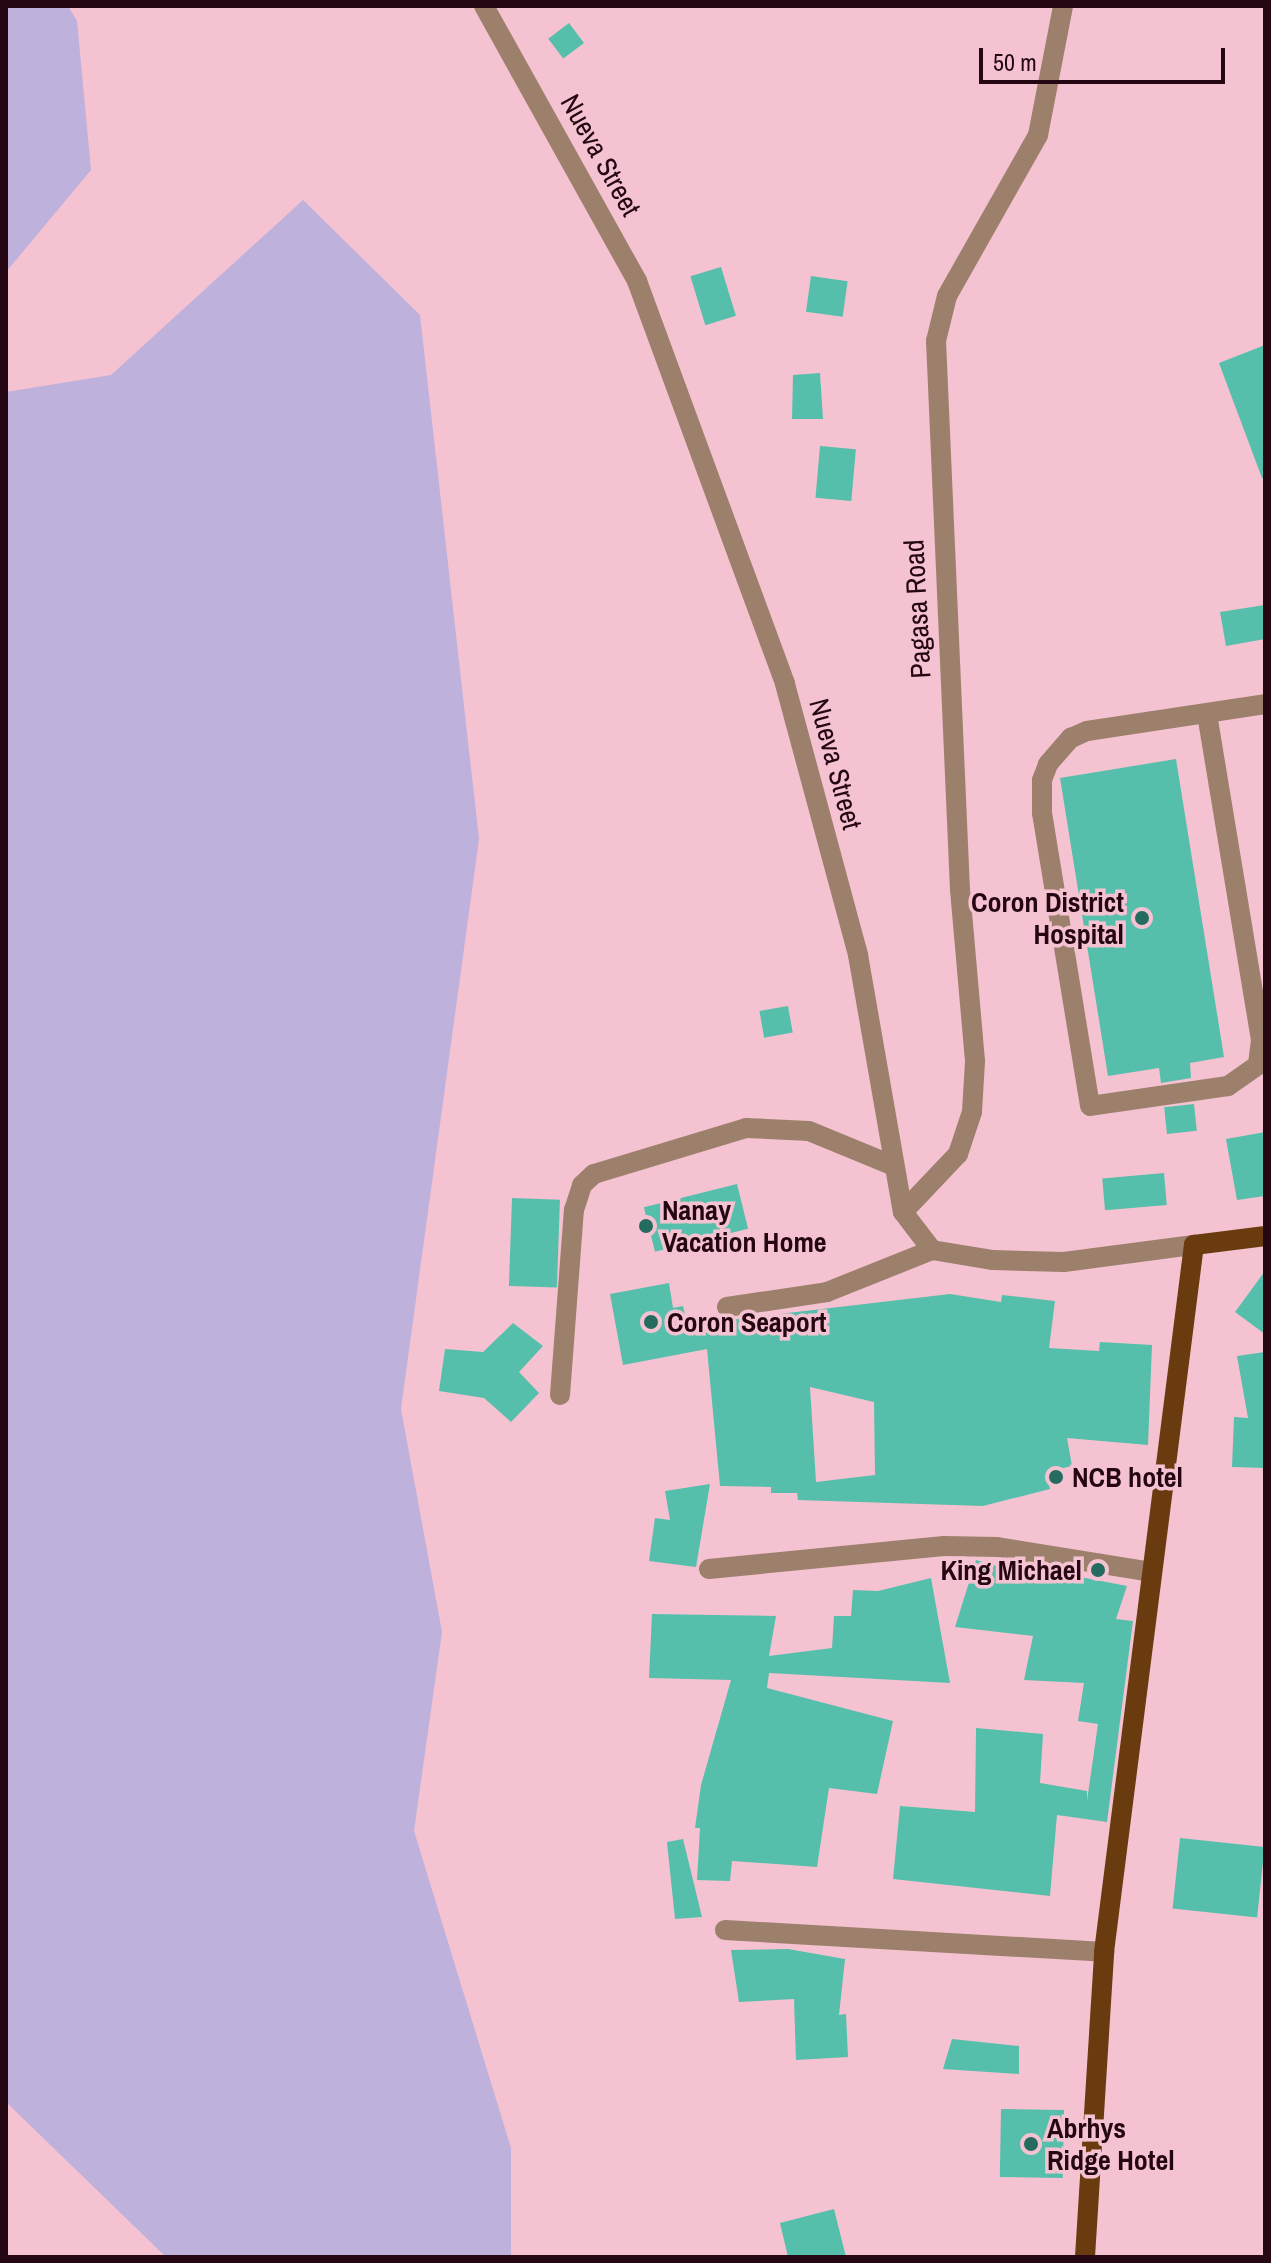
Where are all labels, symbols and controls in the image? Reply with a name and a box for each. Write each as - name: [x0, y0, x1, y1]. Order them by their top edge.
- scale bar: [983, 32, 1229, 82]
- text: 50 m: [993, 46, 1037, 78]
- street label: Nueva Street: [554, 88, 648, 222]
- street label: Pagasa Road: [897, 539, 937, 679]
- street label: Nueva Street: [802, 695, 870, 833]
- place label: Coron District Hospital: [971, 885, 1124, 951]
- marker: Coron District Hospital: [1131, 907, 1153, 929]
- place label: Nanay Vacation Home: [662, 1193, 827, 1259]
- marker: Nanay Vacation Home: [637, 1217, 655, 1235]
- place label: Coron Seaport: [667, 1305, 826, 1339]
- marker: Coron Seaport: [642, 1313, 660, 1331]
- place label: NCB hotel: [1072, 1460, 1183, 1494]
- marker: NCB hotel: [1047, 1468, 1065, 1486]
- place label: King Michael: [940, 1553, 1082, 1587]
- marker: King Michael: [1089, 1561, 1107, 1579]
- place label: Abrhys Ridge Hotel: [1047, 2111, 1175, 2177]
- marker: Abrhys Ridge Hotel: [1022, 2135, 1040, 2153]

